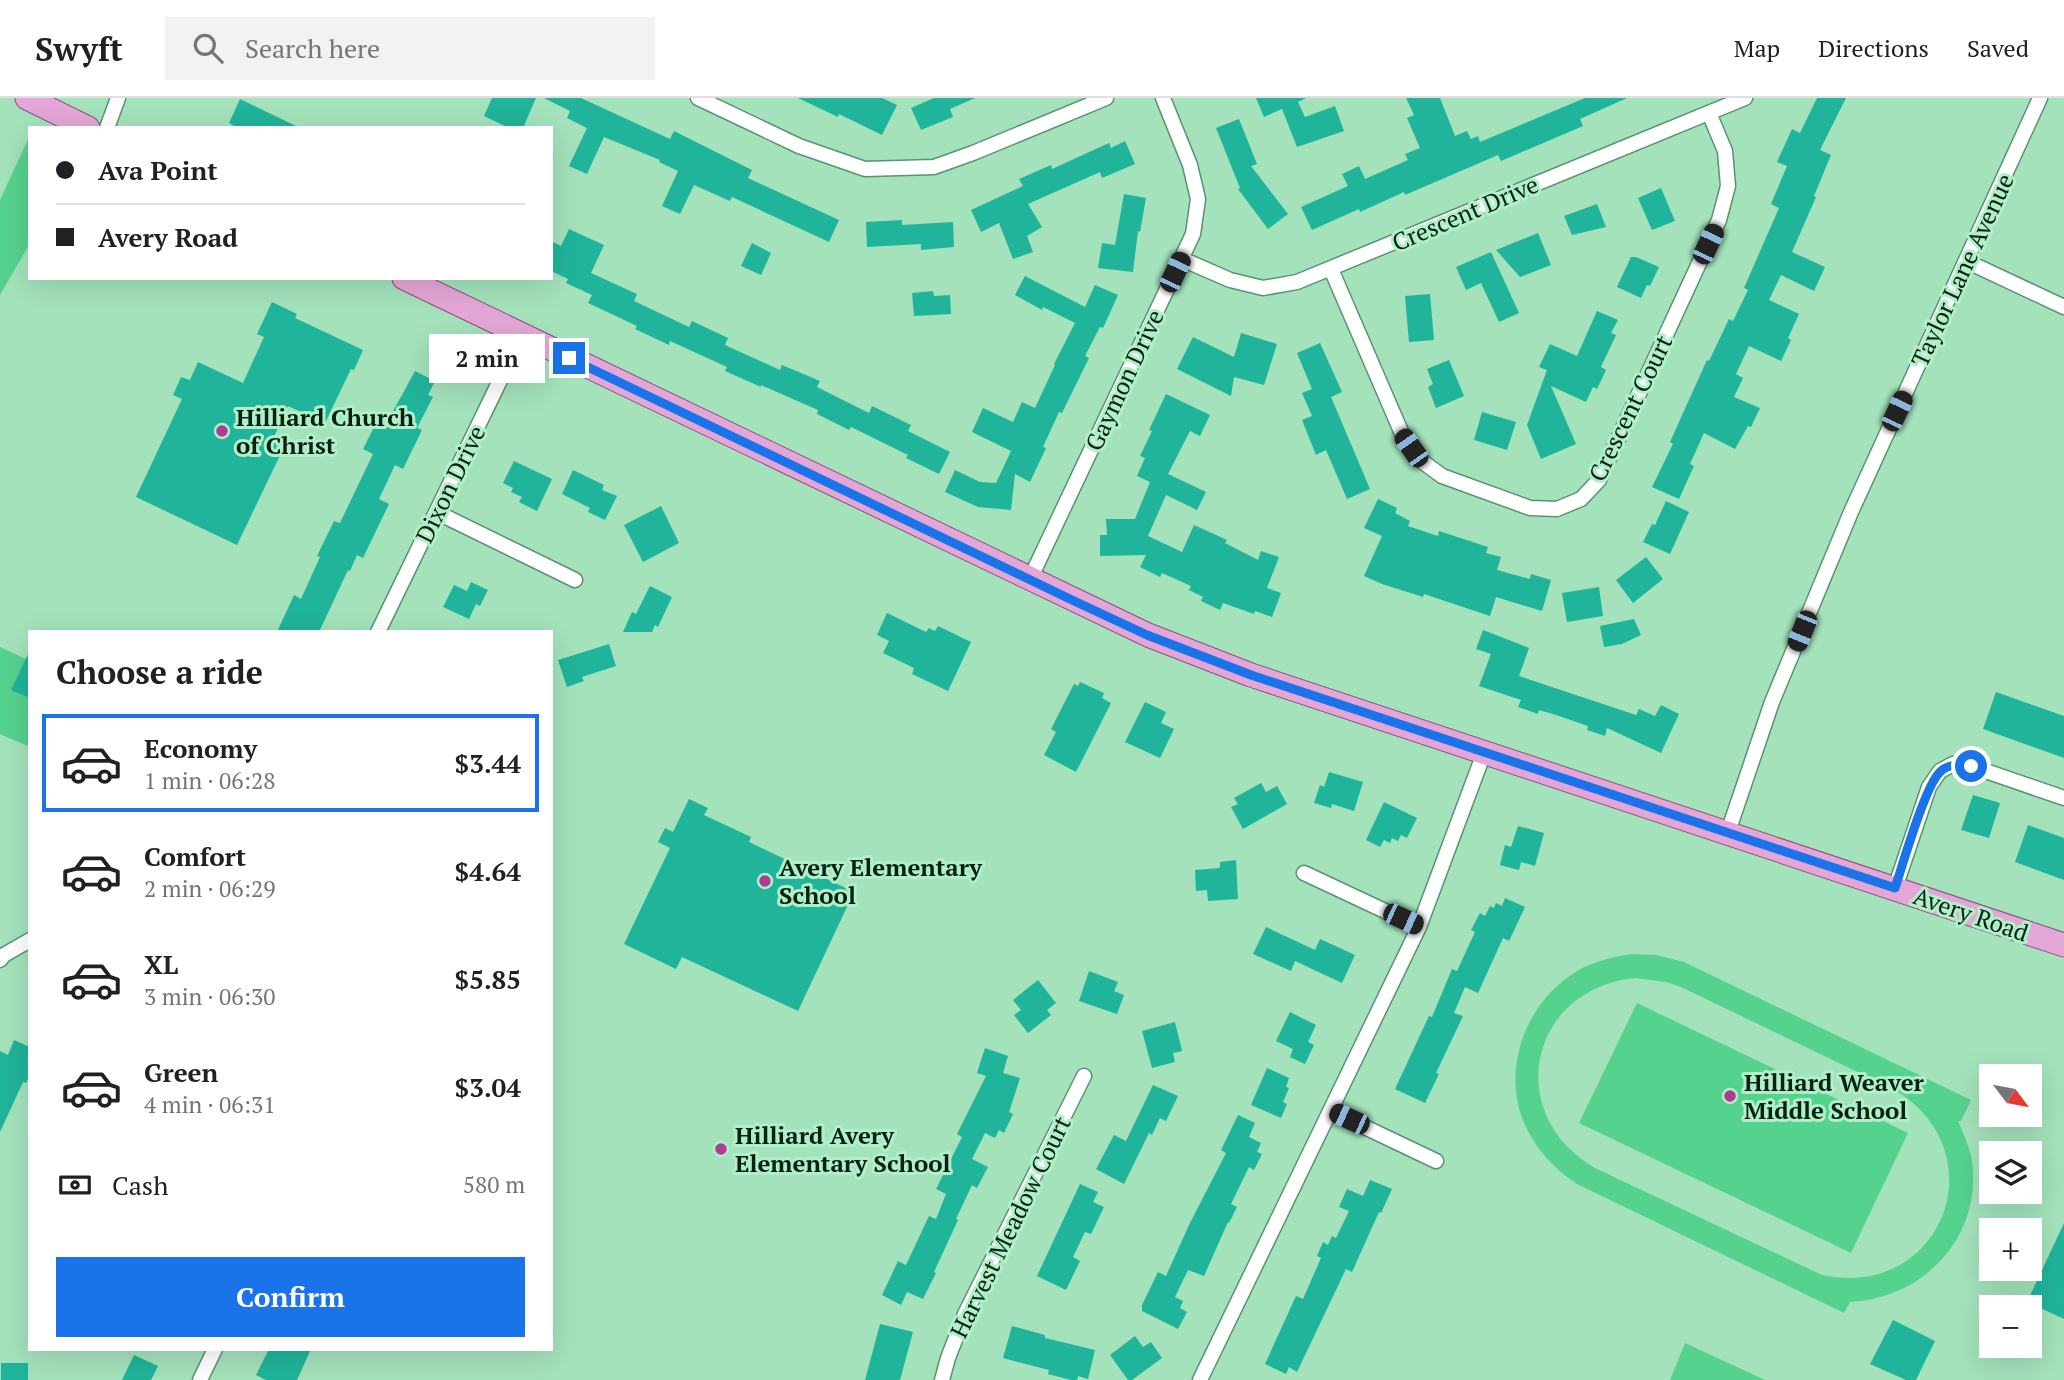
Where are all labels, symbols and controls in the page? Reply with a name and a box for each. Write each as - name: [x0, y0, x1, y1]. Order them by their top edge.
- search box: [165, 17, 655, 80]
- text: Swyft: [35, 27, 123, 70]
- icon: search: [189, 29, 227, 67]
- text: Search here: [245, 31, 380, 65]
- text: Map: [1734, 32, 1780, 64]
- text: Directions: [1818, 32, 1929, 64]
- text: Saved: [1967, 32, 2029, 64]
- text: Ava Point: [98, 153, 218, 187]
- street label: Crescent Drive: [1387, 168, 1543, 258]
- street label: Taylor Lane Avenue: [1903, 168, 2021, 372]
- text: Avery Road: [98, 220, 238, 254]
- car: [1690, 221, 1727, 267]
- car: [1157, 249, 1194, 295]
- street label: Gaymon Drive: [1077, 304, 1171, 456]
- street label: Crescent Court: [1581, 329, 1679, 486]
- callout: 2 min: [429, 334, 544, 382]
- route end: [553, 342, 585, 374]
- text: 2 min: [456, 343, 518, 374]
- car: [1879, 388, 1916, 434]
- place label: Hilliard Church of Christ: [236, 401, 415, 461]
- street label: Dixon Drive: [408, 420, 492, 548]
- marker: Hilliard Church of Christ: [214, 423, 230, 439]
- car: [1391, 425, 1432, 471]
- car: [1785, 608, 1820, 654]
- text: Choose a ride: [56, 651, 263, 693]
- text: Economy: [144, 731, 257, 765]
- icon: car: [60, 732, 123, 795]
- text: $3.44: [455, 746, 521, 780]
- route start: [1955, 750, 1987, 782]
- text: 1 min · 06:28: [144, 765, 276, 796]
- text: Comfort: [144, 839, 246, 873]
- icon: car: [60, 840, 123, 903]
- place label: Avery Elementary School: [779, 851, 983, 911]
- text: $4.64: [455, 854, 521, 888]
- text: 2 min · 06:29: [144, 873, 276, 904]
- marker: Avery Elementary School: [757, 873, 773, 889]
- street label: Avery Road: [1909, 879, 2033, 949]
- car: [1380, 901, 1427, 937]
- text: XL: [144, 947, 178, 981]
- icon: car: [60, 948, 123, 1011]
- text: $5.85: [455, 962, 521, 996]
- text: 3 min · 06:30: [144, 981, 276, 1012]
- text: Green: [144, 1055, 218, 1089]
- icon: car: [60, 1056, 123, 1119]
- north arrow: [1979, 1064, 2042, 1127]
- map controls: [1979, 1064, 2042, 1358]
- place label: Hilliard Weaver Middle School: [1744, 1066, 1925, 1126]
- text: $3.04: [455, 1070, 521, 1104]
- marker: Hilliard Weaver Middle School: [1722, 1088, 1738, 1104]
- text: 4 min · 06:31: [144, 1089, 276, 1120]
- car: [1326, 1101, 1373, 1137]
- street label: Harvest Meadow Court: [942, 1111, 1078, 1343]
- place label: Hilliard Avery Elementary School: [735, 1119, 950, 1179]
- marker: Hilliard Avery Elementary School: [713, 1141, 729, 1157]
- button: layers: [1979, 1141, 2042, 1204]
- icon: cash: [56, 1166, 94, 1204]
- text: Cash: [112, 1168, 168, 1202]
- text: 580 m: [463, 1169, 525, 1200]
- button: +: [1979, 1218, 2042, 1281]
- button: Confirm: [56, 1257, 525, 1337]
- button: −: [1979, 1295, 2042, 1358]

